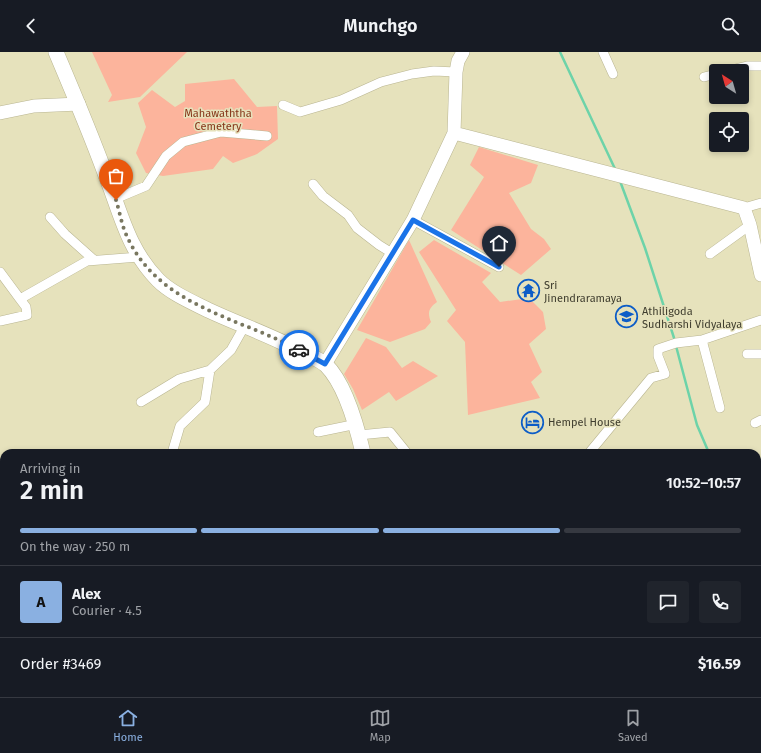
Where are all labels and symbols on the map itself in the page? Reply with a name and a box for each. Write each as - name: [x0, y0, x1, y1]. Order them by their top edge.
- north arrow: [709, 64, 749, 104]
- park label: Mahawaththa Cemetery: [184, 107, 252, 133]
- pin: [99, 159, 133, 200]
- pin: [482, 226, 516, 267]
- temple icon: Sri Jinendraramaya: [516, 278, 542, 304]
- place label: Sri Jinendraramaya: [544, 279, 622, 305]
- school or university icon: Athiligoda Sudharshi Vidyalaya: [613, 304, 639, 330]
- place label: Athiligoda Sudharshi Vidyalaya: [642, 305, 742, 331]
- courier: [279, 330, 319, 370]
- hotel icon: Hempel House: [519, 409, 545, 435]
- place label: Hempel House: [548, 416, 621, 429]

